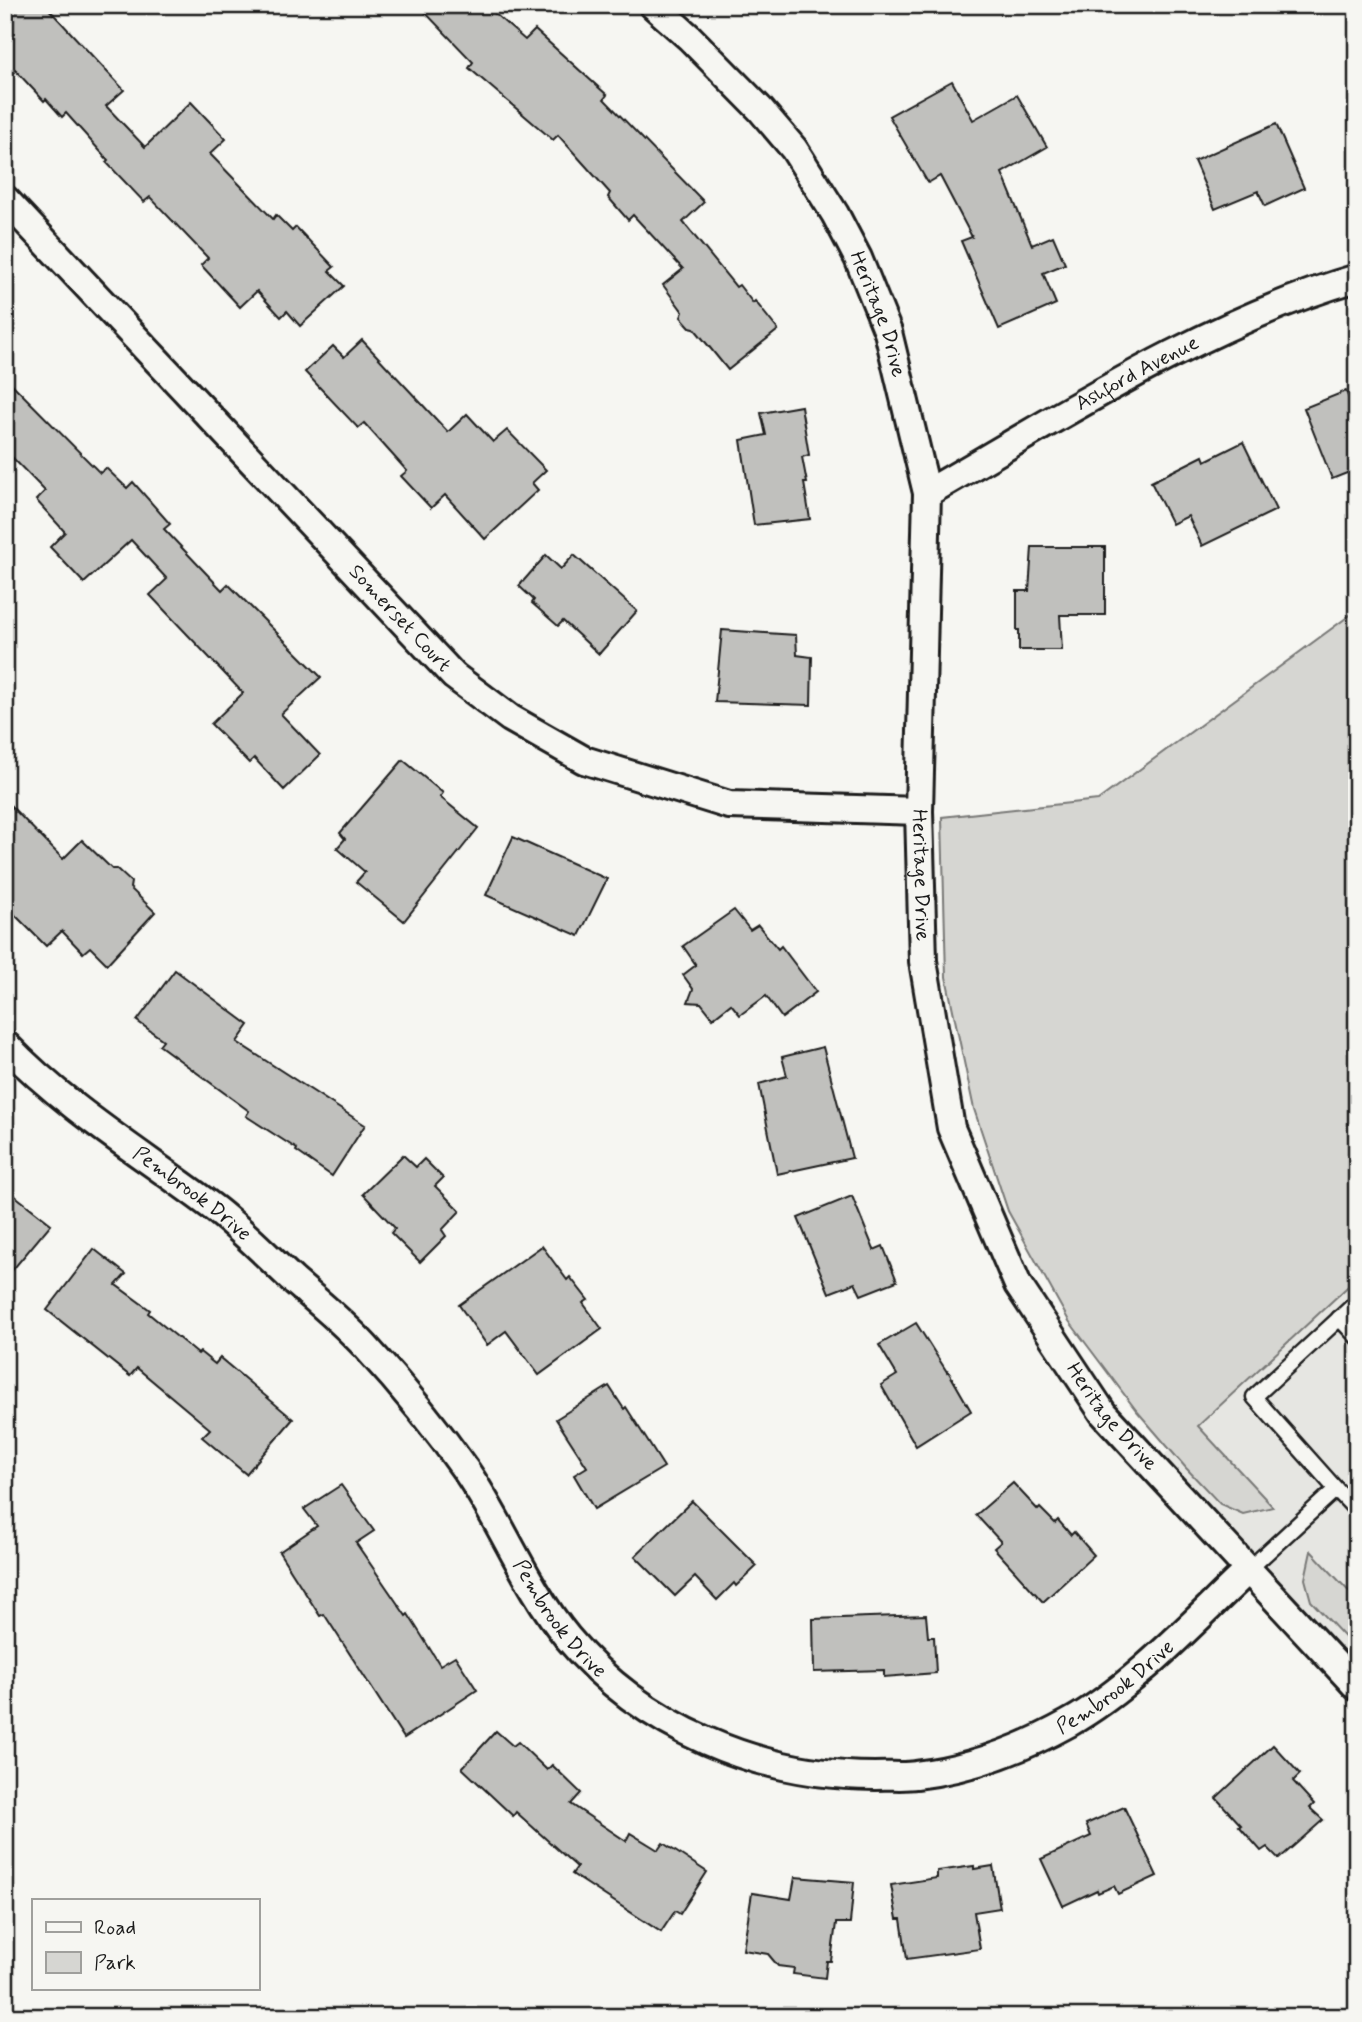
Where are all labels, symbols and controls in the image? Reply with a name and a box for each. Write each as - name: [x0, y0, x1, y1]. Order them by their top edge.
- street label: Heritage Drive: [843, 247, 912, 380]
- street label: Ashford Avenue: [1070, 329, 1204, 418]
- street label: Somerset Court: [342, 558, 458, 679]
- street label: Heritage Drive: [905, 809, 936, 942]
- street label: Pembrook Drive: [127, 1140, 257, 1248]
- street label: Heritage Drive: [1059, 1357, 1164, 1477]
- street label: Pembrook Drive: [506, 1555, 612, 1685]
- street label: Pembrook Drive: [1052, 1634, 1181, 1741]
- legend: [32, 1899, 259, 1990]
- text: Road: [94, 1914, 136, 1942]
- text: Park: [94, 1949, 136, 1977]

